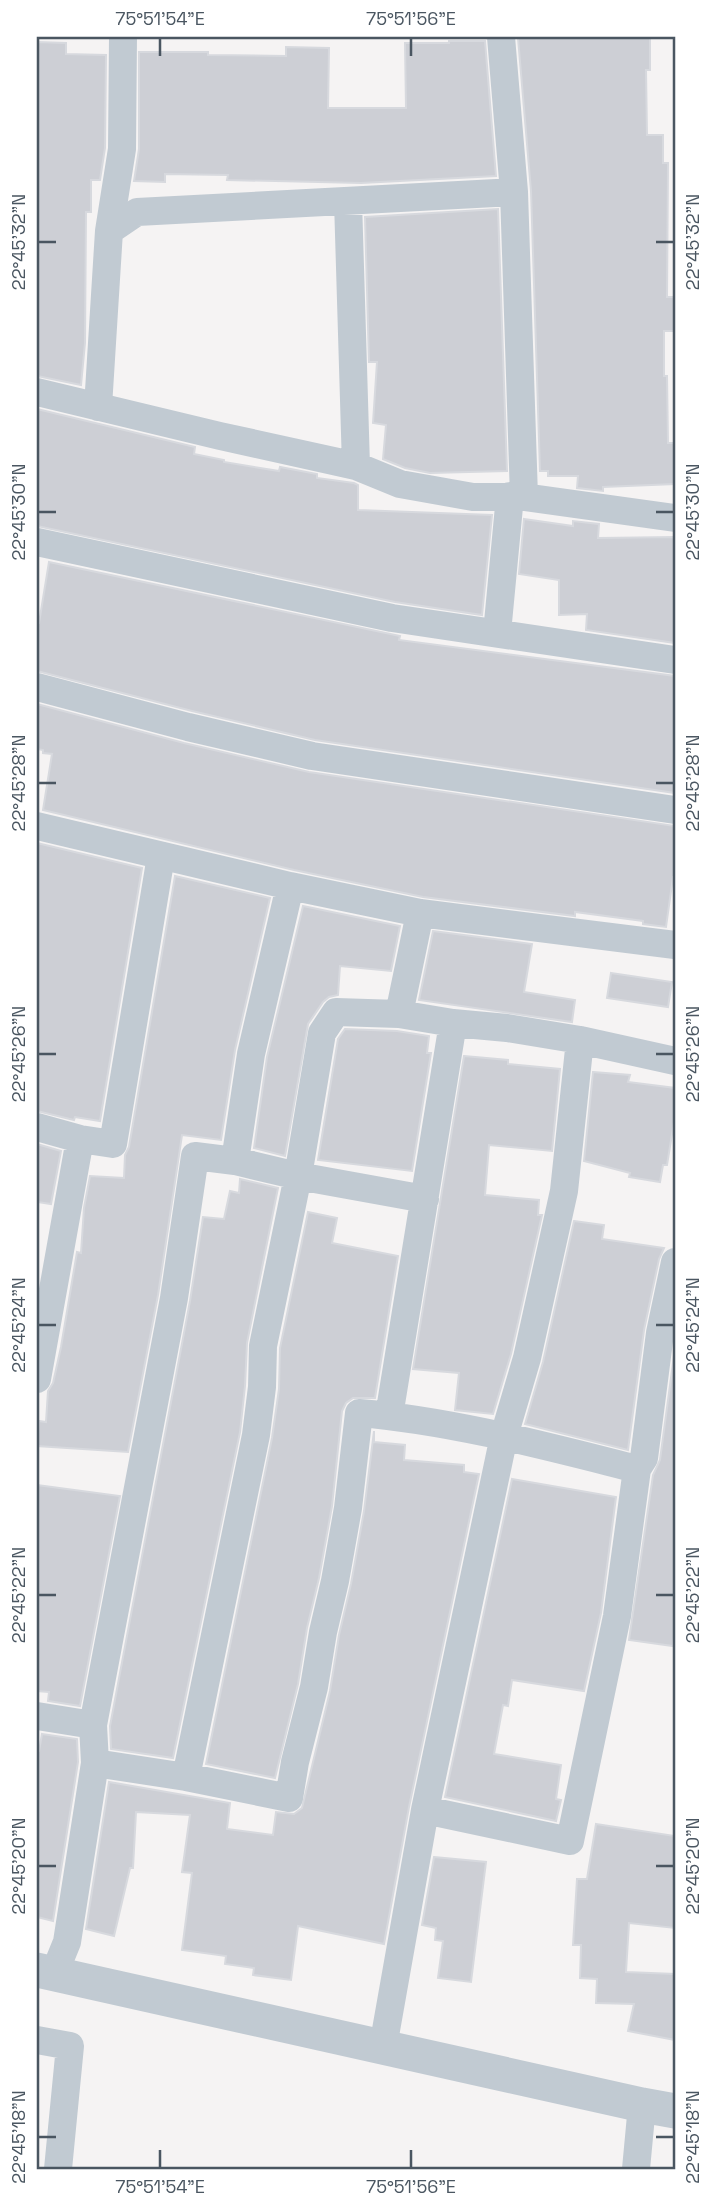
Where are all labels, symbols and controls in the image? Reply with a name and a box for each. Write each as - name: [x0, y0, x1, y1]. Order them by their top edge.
- text: 75°51'54"E: [115, 7, 205, 30]
- text: 75°51'56"E: [366, 7, 456, 30]
- text: 22°45'32"N: [7, 194, 30, 290]
- text: 22°45'32"N: [681, 194, 704, 290]
- text: 22°45'30"N: [7, 463, 30, 561]
- text: 22°45'30"N: [681, 463, 704, 561]
- text: 22°45'28"N: [7, 735, 30, 831]
- text: 22°45'28"N: [681, 735, 704, 831]
- text: 22°45'26"N: [7, 1006, 30, 1102]
- text: 22°45'26"N: [681, 1006, 704, 1102]
- text: 22°45'24"N: [7, 1277, 30, 1373]
- text: 22°45'24"N: [681, 1277, 704, 1373]
- text: 22°45'22"N: [7, 1547, 30, 1643]
- text: 22°45'22"N: [681, 1547, 704, 1643]
- text: 22°45'20"N: [7, 1817, 30, 1915]
- text: 22°45'20"N: [681, 1817, 704, 1915]
- text: 22°45'18"N: [7, 2090, 30, 2184]
- text: 22°45'18"N: [681, 2090, 704, 2184]
- text: 75°51'54"E: [115, 2175, 205, 2198]
- text: 75°51'56"E: [366, 2175, 456, 2198]

